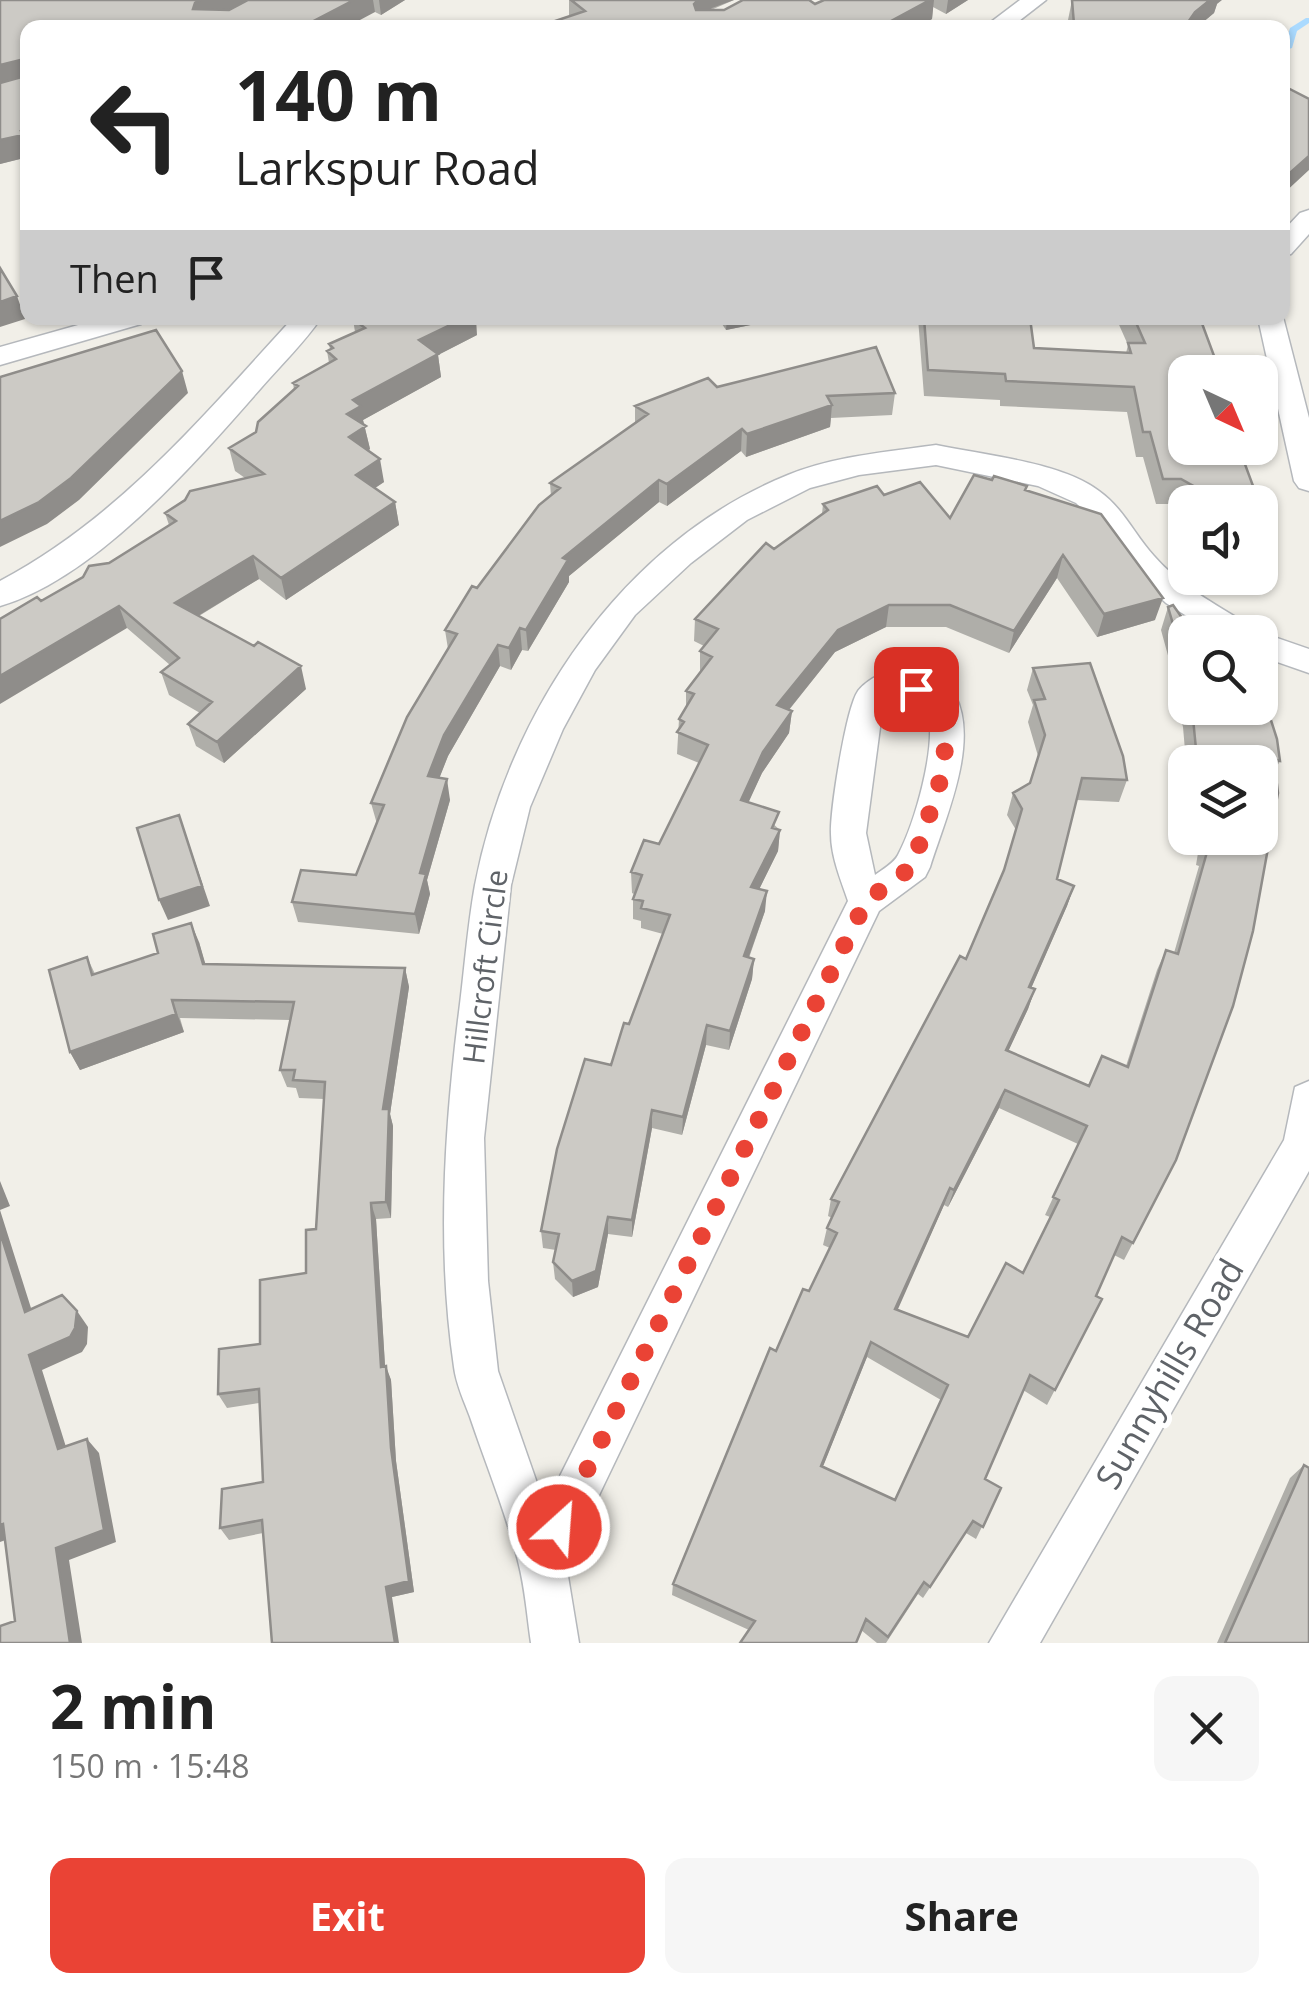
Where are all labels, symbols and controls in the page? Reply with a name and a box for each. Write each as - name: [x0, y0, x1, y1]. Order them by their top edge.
- text: 140 m: [235, 46, 442, 142]
- icon: left: [70, 60, 200, 190]
- text: Larkspur Road: [235, 137, 540, 198]
- icon: arrive: [179, 250, 234, 305]
- text: Then: [70, 252, 159, 304]
- north arrow: [1168, 355, 1278, 465]
- map controls: [1168, 355, 1278, 855]
- button: sound: [1168, 485, 1278, 595]
- button: search: [1168, 615, 1278, 725]
- pin: [874, 647, 959, 732]
- icon: arrive: [889, 662, 944, 717]
- button: layers: [1168, 745, 1278, 855]
- street label: Hillcroft Circle: [452, 867, 517, 1066]
- street label: Sunnyhills Road: [1084, 1250, 1254, 1497]
- position arrow: [507, 1475, 611, 1579]
- text: 2 min: [50, 1665, 217, 1747]
- button: close: [1154, 1676, 1259, 1781]
- text: 150 m · 15:48: [50, 1744, 249, 1787]
- button: Exit: [50, 1858, 645, 1973]
- button: Share: [665, 1858, 1259, 1973]

